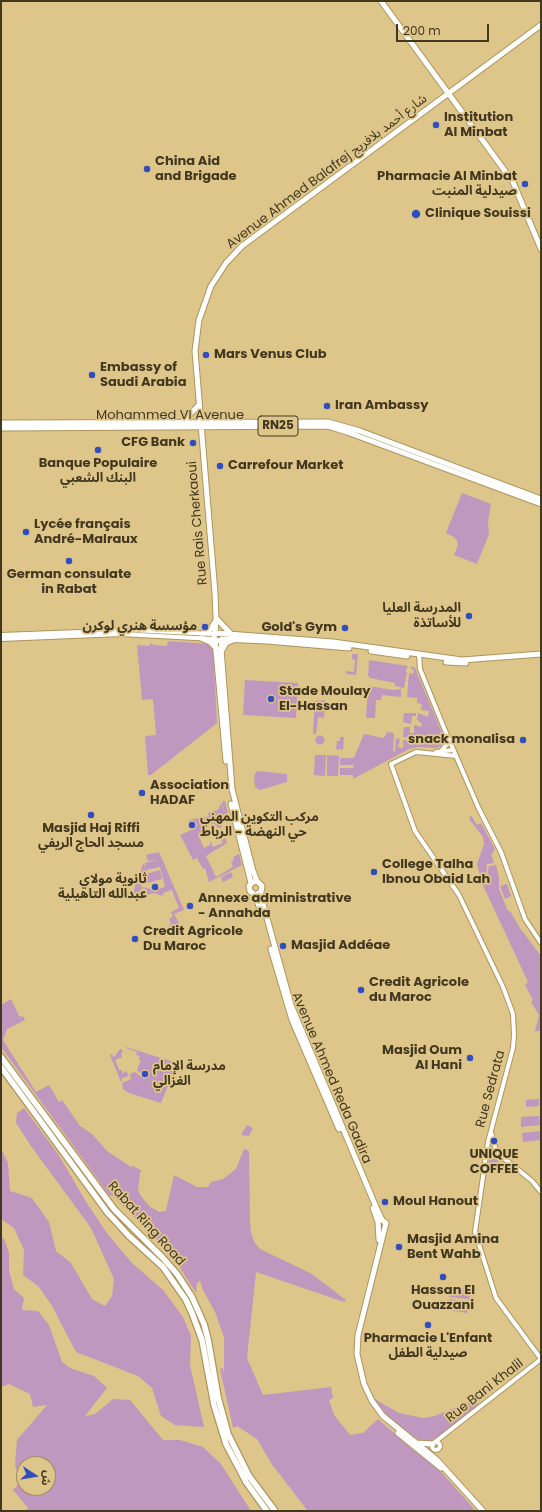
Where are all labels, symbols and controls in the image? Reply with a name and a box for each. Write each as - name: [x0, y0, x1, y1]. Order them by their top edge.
- scale bar: [398, 16, 491, 42]
- text: 200 m: [403, 22, 441, 39]
- street label: Avenue Ahmed Balafrej شارع أحمد بلافريج: [224, 91, 430, 253]
- place label: Institution Al Minbat: [444, 110, 513, 141]
- marker: Institution Al Minbat: [431, 120, 441, 130]
- place label: China Aid and Brigade: [155, 154, 237, 185]
- marker: China Aid and Brigade: [142, 164, 152, 174]
- place label: Pharmacie Al Minbat صيدلية المنبت: [377, 169, 517, 200]
- marker: Pharmacie Al Minbat صيدلية المنبت: [520, 179, 530, 189]
- place label: Clinique Souissi: [425, 206, 531, 222]
- marker: Clinique Souissi: [410, 208, 422, 220]
- place label: Mars Venus Club: [214, 347, 327, 363]
- marker: Mars Venus Club: [201, 350, 211, 360]
- place label: Embassy of Saudi Arabia: [100, 360, 186, 391]
- marker: Embassy of Saudi Arabia: [87, 370, 97, 380]
- place label: Iran Ambassy: [335, 398, 428, 414]
- marker: Iran Ambassy: [322, 401, 332, 411]
- street label: Mohammed VI Avenue: [96, 408, 244, 424]
- road number: RN25: [258, 416, 298, 436]
- place label: CFG Bank: [121, 435, 185, 451]
- marker: CFG Bank: [188, 438, 198, 448]
- marker: Banque Populaire البنك الشعبي: [93, 445, 103, 455]
- place label: Banque Populaire البنك الشعبي: [39, 456, 157, 487]
- place label: Carrefour Market: [228, 458, 344, 474]
- street label: Rue Rais Cherkaoui: [185, 460, 211, 586]
- marker: Carrefour Market: [215, 461, 225, 471]
- place label: Lycée français André-Malraux: [34, 517, 138, 548]
- marker: Lycée français André-Malraux: [21, 527, 31, 537]
- marker: German consulate in Rabat: [64, 556, 74, 566]
- place label: German consulate in Rabat: [7, 567, 131, 598]
- place label: المدرسة العليا للأساتذة: [382, 601, 461, 632]
- marker: المدرسة العليا للأساتذة: [464, 611, 474, 621]
- place label: مؤسسة هنري لوكرن: [82, 619, 197, 635]
- place label: Gold's Gym: [261, 620, 337, 636]
- marker: مؤسسة هنري لوكرن: [200, 622, 210, 632]
- marker: Gold's Gym: [340, 623, 350, 633]
- place label: Stade Moulay El-Hassan: [279, 684, 371, 715]
- marker: Stade Moulay El-Hassan: [266, 694, 276, 704]
- place label: snack monalisa: [408, 732, 515, 748]
- marker: snack monalisa: [518, 735, 528, 745]
- place label: Association HADAF: [150, 778, 229, 809]
- marker: Association HADAF: [137, 788, 147, 798]
- marker: Masjid Haj Riffi مسجد الحاج الريفي: [86, 810, 96, 820]
- place label: مركب التكوين المهني حي النهضة - الرباط: [200, 810, 319, 841]
- marker: مركب التكوين المهني حي النهضة - الرباط: [187, 820, 197, 830]
- place label: Masjid Haj Riffi مسجد الحاج الريفي: [38, 821, 144, 852]
- place label: College Talha Ibnou Obaid Lah: [382, 857, 490, 888]
- marker: College Talha Ibnou Obaid Lah: [369, 867, 379, 877]
- place label: ثانوية مولاي عبدالله التاهيلية: [58, 872, 147, 903]
- marker: ثانوية مولاي عبدالله التاهيلية: [150, 882, 160, 892]
- place label: Annexe administrative - Annahda: [198, 891, 352, 922]
- marker: Annexe administrative - Annahda: [185, 901, 195, 911]
- place label: Credit Agricole Du Maroc: [143, 924, 243, 955]
- marker: Credit Agricole Du Maroc: [130, 934, 140, 944]
- place label: Masjid Addéae: [291, 938, 390, 954]
- marker: Masjid Addéae: [278, 941, 288, 951]
- place label: Credit Agricole du Maroc: [369, 975, 469, 1006]
- marker: Credit Agricole du Maroc: [356, 985, 366, 995]
- street label: Avenue Ahmed Reda Gadira: [288, 990, 374, 1166]
- place label: Masjid Oum Al Hani: [382, 1043, 462, 1074]
- street label: Rue Sedrata: [473, 1049, 509, 1129]
- marker: Masjid Oum Al Hani: [465, 1053, 475, 1063]
- place label: مدرسة الإمام الغزالي: [153, 1059, 226, 1090]
- marker: مدرسة الإمام الغزالي: [140, 1069, 150, 1079]
- marker: UNIQUE COFFEE: [489, 1136, 499, 1146]
- place label: UNIQUE COFFEE: [469, 1147, 519, 1178]
- street label: Rabat Ring Road: [104, 1179, 188, 1269]
- place label: Moul Hanout: [393, 1194, 478, 1210]
- marker: Moul Hanout: [380, 1197, 390, 1207]
- place label: Masjid Amina Bent Wahb: [407, 1232, 499, 1263]
- marker: Masjid Amina Bent Wahb: [394, 1242, 404, 1252]
- marker: Hassan El Ouazzani: [438, 1272, 448, 1282]
- place label: Hassan El Ouazzani: [411, 1283, 475, 1314]
- marker: Pharmacie L'Enfant صيدلية الطفل: [423, 1320, 433, 1330]
- place label: Pharmacie L'Enfant صيدلية الطفل: [364, 1331, 492, 1362]
- street label: Rue Bani Khalil: [443, 1356, 527, 1426]
- north arrow: [16, 1456, 56, 1496]
- text: ش: [37, 1469, 56, 1487]

